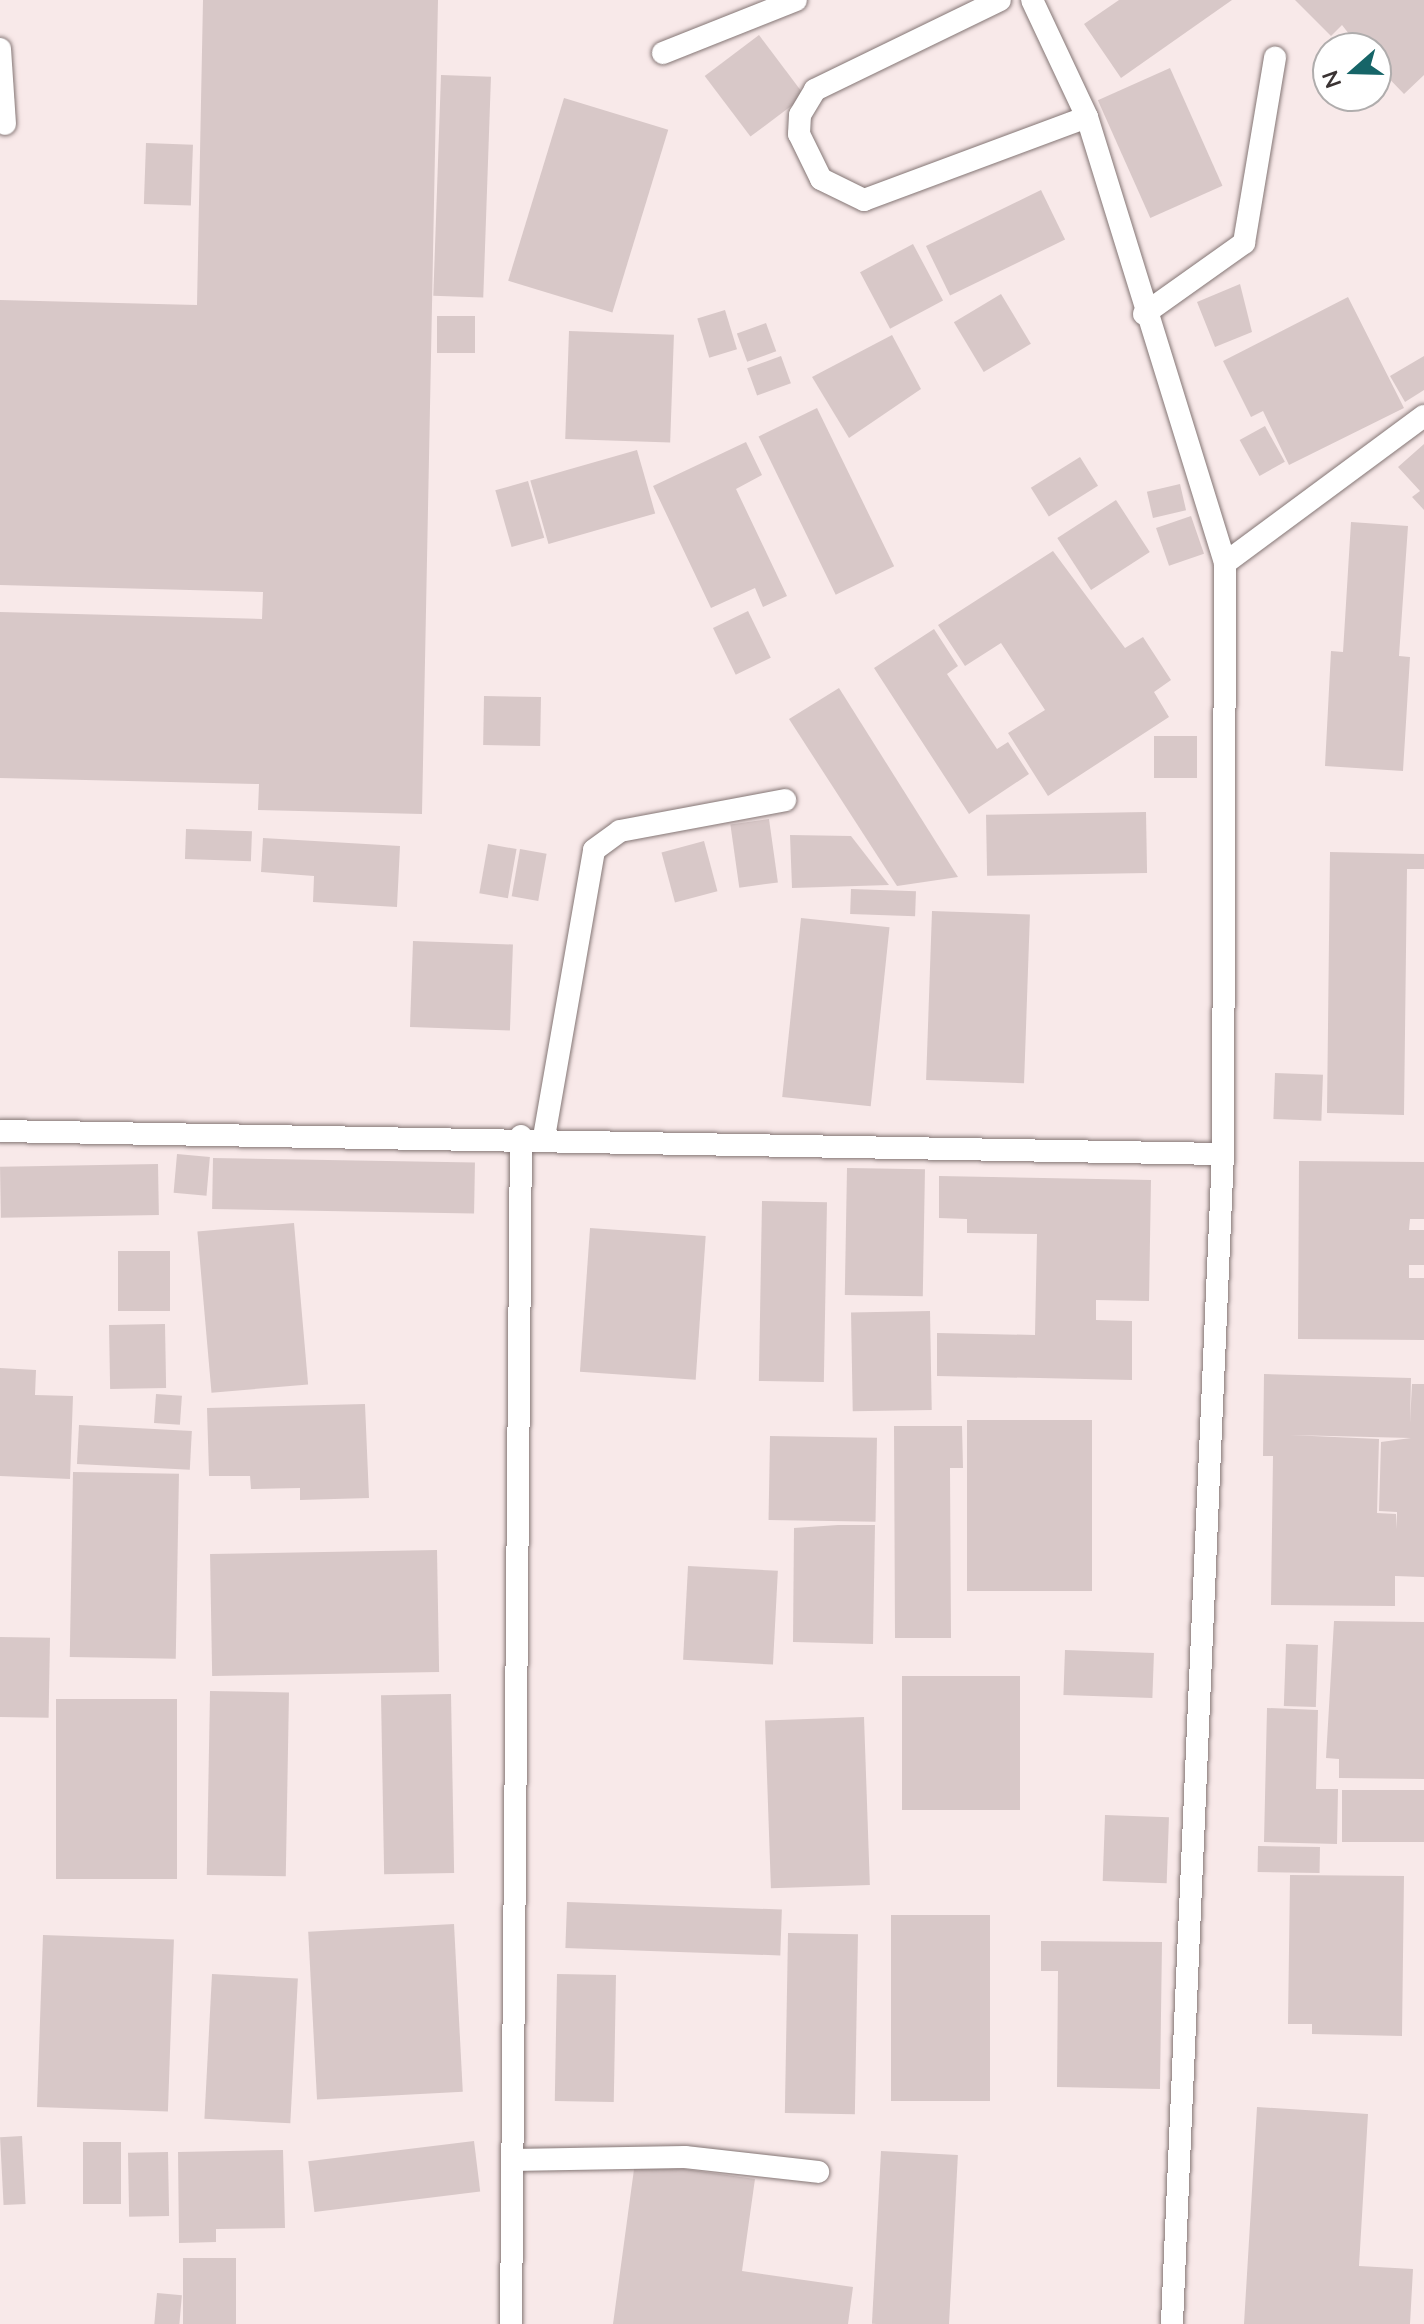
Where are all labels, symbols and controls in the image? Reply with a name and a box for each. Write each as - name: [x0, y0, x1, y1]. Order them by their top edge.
- north arrow: [1312, 32, 1392, 112]
- text: N: [1315, 67, 1347, 92]

